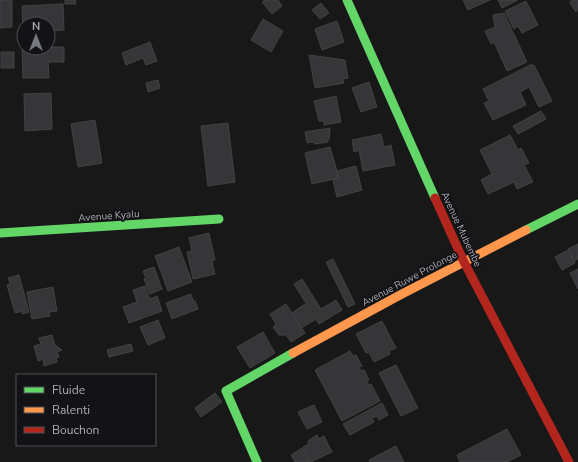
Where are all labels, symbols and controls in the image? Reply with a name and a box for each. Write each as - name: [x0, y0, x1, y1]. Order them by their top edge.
- north arrow: [16, 16, 56, 56]
- text: N: [32, 19, 40, 34]
- street label: Avenue Mubembe: [438, 189, 485, 269]
- street label: Avenue Kyalu: [78, 207, 140, 225]
- street label: Avenue Ruwe Prolonge: [359, 248, 459, 310]
- legend: [16, 374, 156, 446]
- text: Fluide: [52, 382, 85, 398]
- text: Ralenti: [52, 402, 90, 418]
- text: Bouchon: [52, 422, 99, 438]

